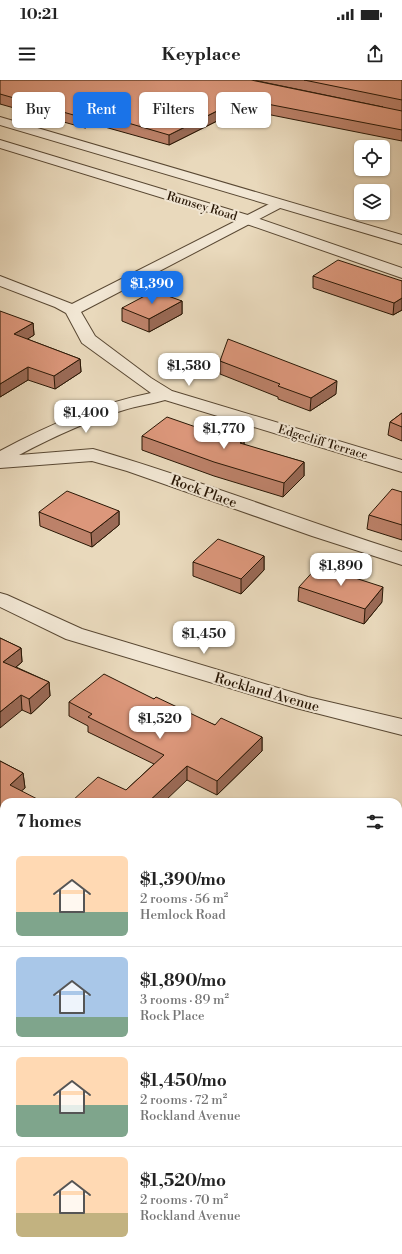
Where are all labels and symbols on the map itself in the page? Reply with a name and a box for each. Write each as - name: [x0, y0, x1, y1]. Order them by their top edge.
- street label: Rumsey Road: [165, 189, 239, 224]
- pin: $1,390: [119, 271, 185, 305]
- pin: $1,580: [156, 353, 222, 387]
- pin: $1,400: [53, 400, 119, 434]
- pin: $1,770: [191, 416, 257, 450]
- street label: Edgecliff Terrace: [276, 422, 370, 463]
- street label: Rock Place: [168, 472, 239, 512]
- pin: $1,890: [308, 553, 374, 587]
- pin: $1,450: [171, 621, 237, 655]
- street label: Rockland Avenue: [212, 669, 321, 717]
- pin: $1,520: [127, 706, 193, 740]

